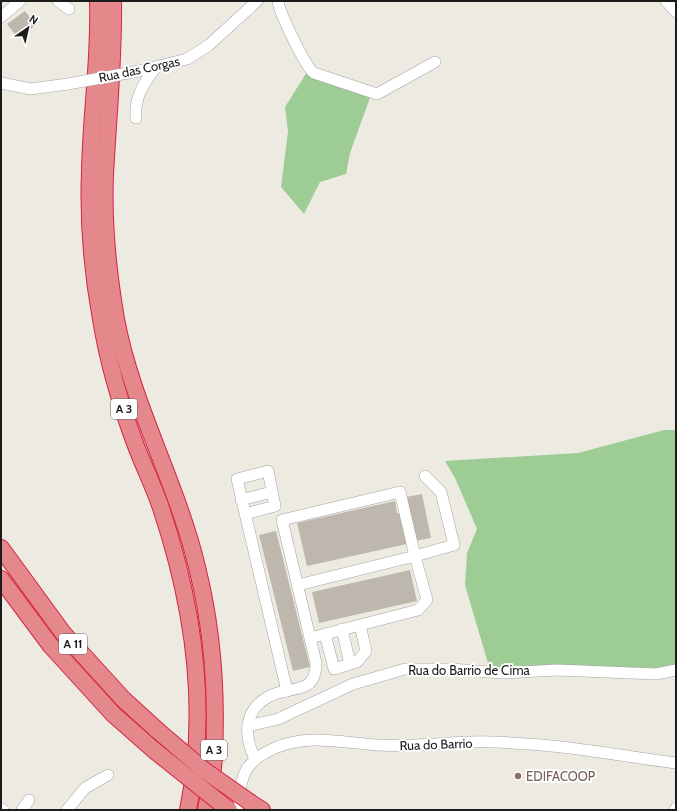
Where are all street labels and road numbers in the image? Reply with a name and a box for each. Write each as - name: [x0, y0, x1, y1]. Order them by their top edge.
- street label: Rua das Corgas: [97, 52, 182, 85]
- road number: A 3: [111, 399, 137, 419]
- road number: A 11: [59, 634, 87, 654]
- street label: Rua do Barrio de Cima: [408, 662, 531, 678]
- street label: Rua do Barrio: [399, 735, 473, 753]
- road number: A 3: [201, 740, 227, 760]

